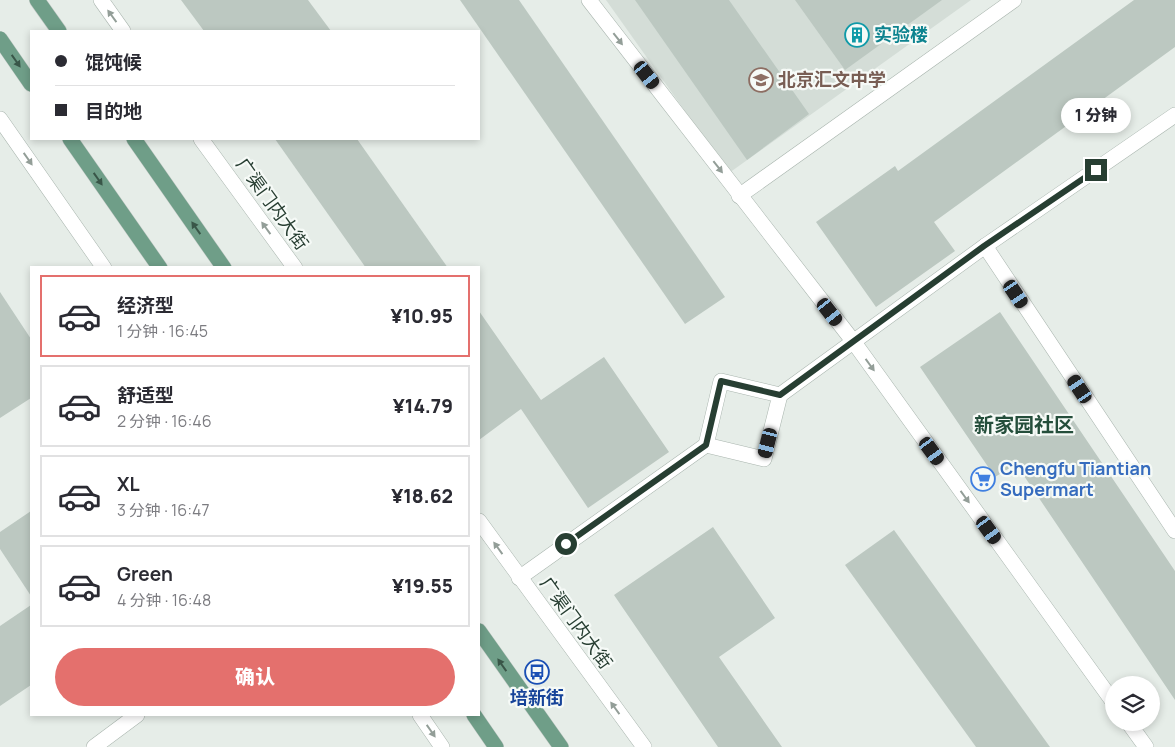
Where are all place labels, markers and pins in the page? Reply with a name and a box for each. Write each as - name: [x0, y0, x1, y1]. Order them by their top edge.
- building icon: 实验楼: [844, 22, 870, 48]
- place label: 实验楼: [874, 22, 928, 46]
- school or university icon: 北京汇文中学: [748, 67, 774, 93]
- place label: 北京汇文中学: [778, 67, 886, 91]
- place label: Chengfu Tiantian Supermart: [1000, 456, 1151, 501]
- supermarket icon: Chengfu Tiantian Supermart: [970, 466, 996, 492]
- bus stop icon: 培新街: [524, 659, 550, 685]
- place label: 培新街: [510, 685, 564, 709]

